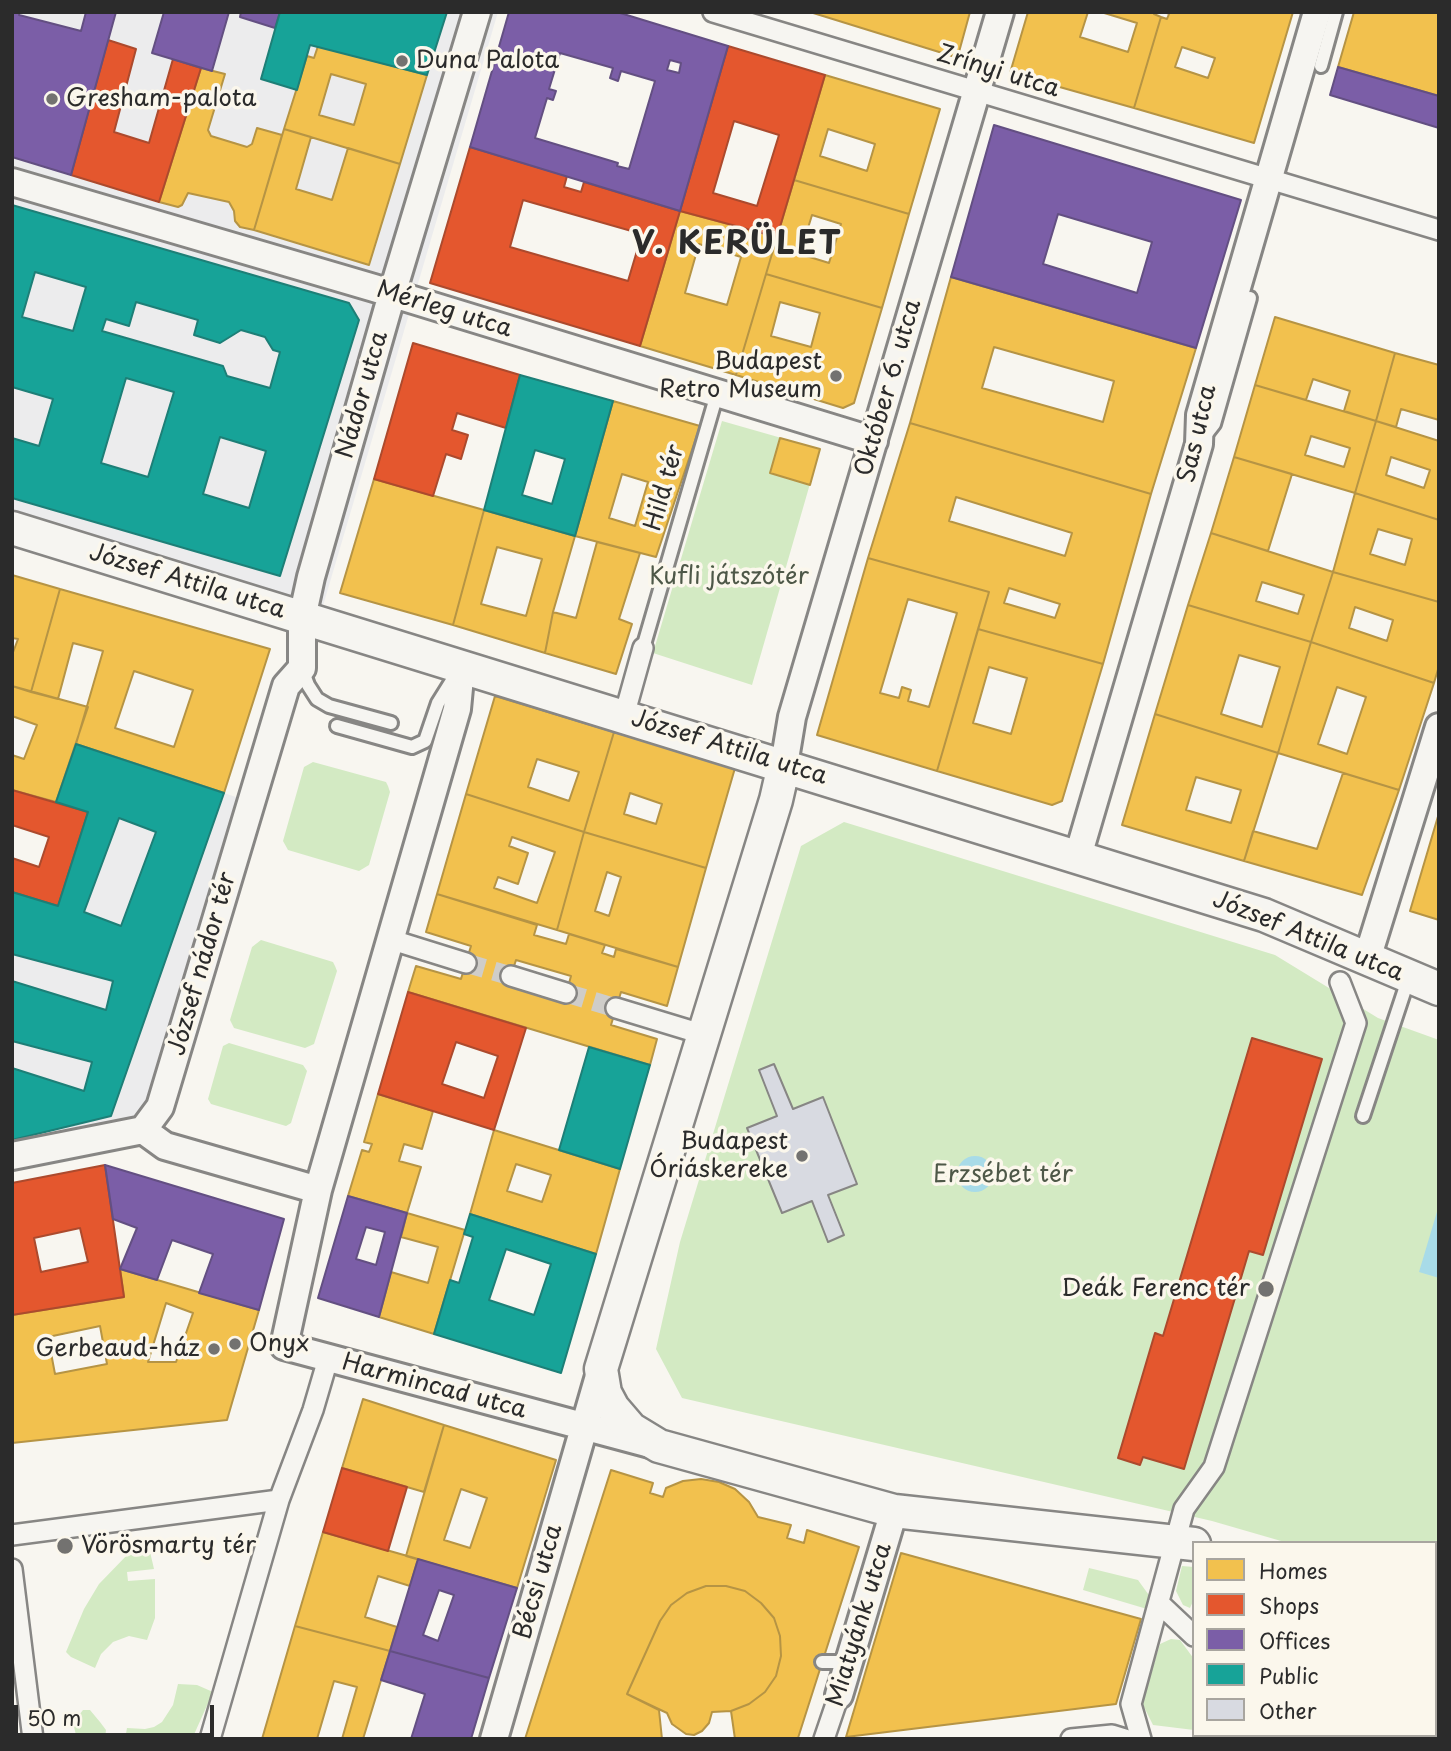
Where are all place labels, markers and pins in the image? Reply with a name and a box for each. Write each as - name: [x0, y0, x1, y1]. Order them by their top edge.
- place label: Duna Palota: [416, 47, 559, 75]
- marker: Duna Palota: [394, 53, 410, 69]
- place label: Gresham-palota: [66, 85, 256, 113]
- marker: Gresham-palota: [44, 91, 60, 107]
- place label: Budapest Retro Museum: [659, 348, 822, 404]
- marker: Budapest Retro Museum: [828, 368, 844, 384]
- place label: Budapest Óriáskereke: [649, 1128, 788, 1184]
- marker: Budapest Óriáskereke: [794, 1148, 810, 1164]
- place label: Deák Ferenc tér: [1061, 1275, 1250, 1303]
- marker: Deák Ferenc tér: [1256, 1279, 1276, 1299]
- place label: Onyx: [249, 1330, 309, 1358]
- place label: Gerbeaud-ház: [36, 1335, 200, 1363]
- marker: Onyx: [227, 1336, 243, 1352]
- marker: Gerbeaud-ház: [206, 1341, 222, 1357]
- place label: Vörösmarty tér: [81, 1532, 256, 1560]
- marker: Vörösmarty tér: [55, 1536, 75, 1556]

